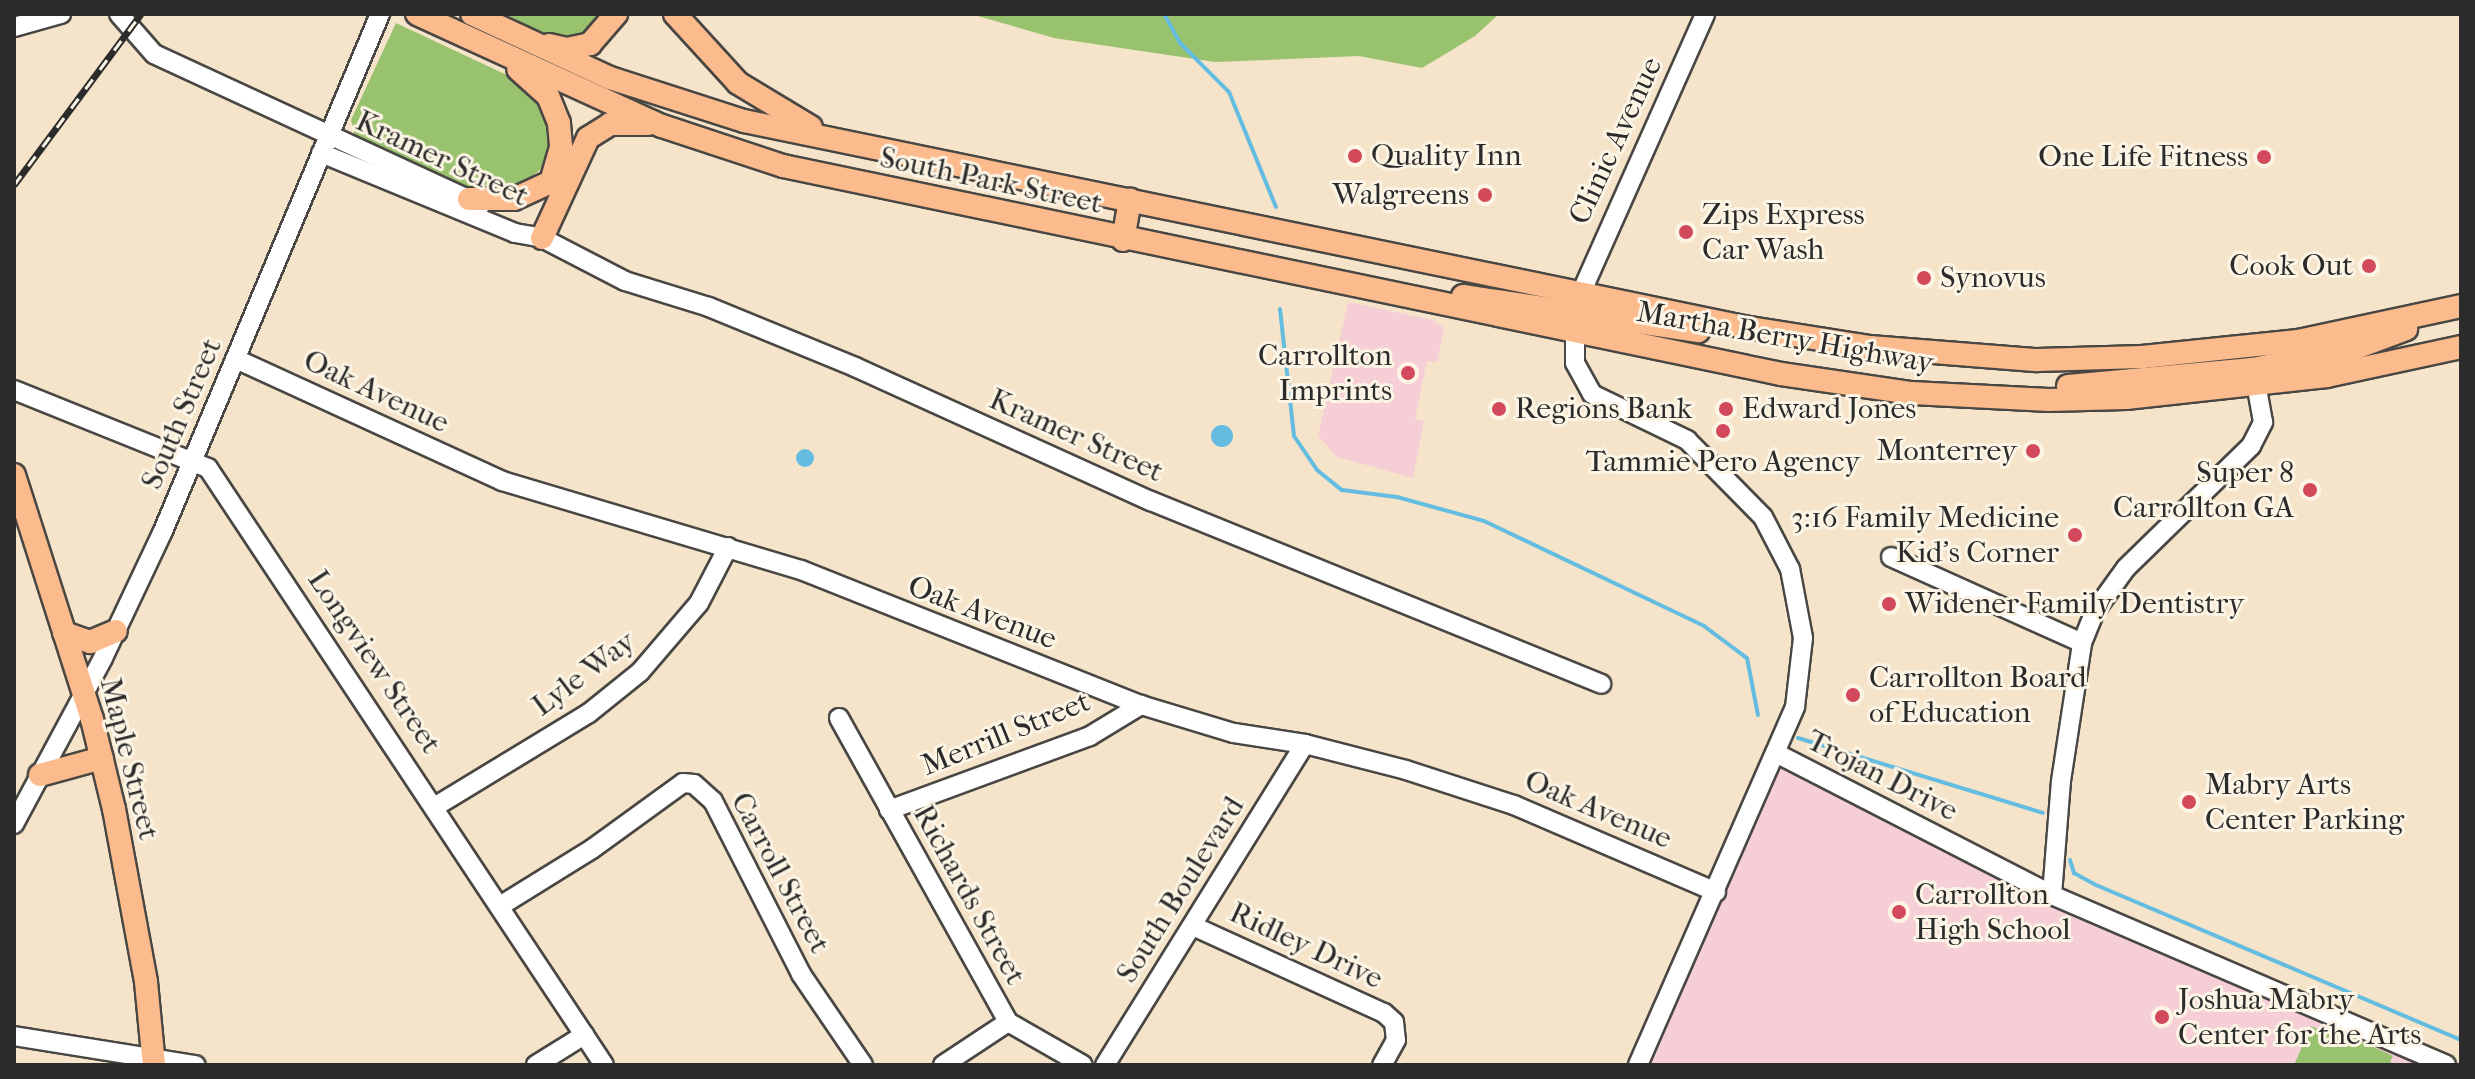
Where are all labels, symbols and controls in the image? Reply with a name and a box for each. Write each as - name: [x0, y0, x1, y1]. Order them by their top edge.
- street label: Clinic Avenue: [1562, 52, 1670, 230]
- street label: Kramer Street: [350, 103, 534, 215]
- place label: Quality Inn: [1371, 138, 1522, 174]
- place label: One Life Fitness: [2038, 139, 2248, 175]
- street label: South Park Street: [876, 140, 1106, 222]
- marker: Quality Inn: [1346, 147, 1364, 165]
- marker: One Life Fitness: [2255, 148, 2273, 166]
- place label: Walgreens: [1333, 177, 1469, 213]
- marker: Walgreens: [1476, 186, 1494, 204]
- place label: Zips Express Car Wash: [1702, 197, 1865, 268]
- marker: Zips Express Car Wash: [1677, 223, 1695, 241]
- place label: Cook Out: [2229, 248, 2353, 284]
- marker: Cook Out: [2360, 257, 2378, 275]
- place label: Synovus: [1940, 260, 2046, 296]
- marker: Synovus: [1915, 269, 1933, 287]
- street label: Martha Berry Highway: [1634, 294, 1936, 382]
- street label: South Street: [134, 333, 230, 495]
- place label: Carrollton Imprints: [1258, 338, 1392, 408]
- street label: Oak Avenue: [298, 343, 454, 441]
- marker: Carrollton Imprints: [1399, 364, 1417, 382]
- street label: Kramer Street: [984, 382, 1168, 490]
- place label: Regions Bank: [1515, 391, 1692, 427]
- place label: Edward Jones: [1742, 391, 1916, 427]
- marker: Regions Bank: [1490, 400, 1508, 418]
- marker: Edward Jones: [1717, 400, 1735, 418]
- marker: Tammie Pero Agency: [1714, 422, 1732, 440]
- place label: Monterrey: [1876, 433, 2017, 469]
- marker: Monterrey: [2024, 442, 2042, 460]
- place label: Tammie Pero Agency: [1586, 444, 1860, 480]
- place label: Super 8 Carrollton GA: [2113, 455, 2294, 526]
- marker: Super 8 Carrollton GA: [2301, 481, 2319, 499]
- place label: 3:16 Family Medicine Kid's Corner: [1791, 500, 2059, 570]
- marker: 3:16 Family Medicine Kid's Corner: [2066, 526, 2084, 544]
- street label: Longview Street: [299, 564, 449, 760]
- street label: Oak Avenue: [903, 568, 1061, 658]
- place label: Widener Family Dentistry: [1905, 586, 2244, 622]
- marker: Widener Family Dentistry: [1880, 595, 1898, 613]
- street label: Lyle Way: [525, 624, 643, 724]
- place label: Carrollton Board of Education: [1869, 660, 2087, 730]
- street label: Maple Street: [91, 674, 167, 844]
- street label: Merrill Street: [916, 684, 1096, 784]
- marker: Carrollton Board of Education: [1844, 686, 1862, 704]
- street label: Trojan Drive: [1801, 723, 1963, 829]
- street label: Oak Avenue: [1519, 763, 1677, 857]
- place label: Mabry Arts Center Parking: [2205, 767, 2404, 838]
- street label: Carroll Street: [723, 787, 837, 959]
- street label: South Boulevard: [1109, 790, 1253, 990]
- marker: Mabry Arts Center Parking: [2180, 793, 2198, 811]
- street label: Richards Street: [905, 799, 1033, 991]
- place label: Carrollton High School: [1915, 877, 2071, 948]
- street label: Ridley Drive: [1224, 895, 1388, 997]
- marker: Carrollton High School: [1890, 903, 1908, 921]
- place label: Joshua Mabry Center for the Arts: [2178, 982, 2421, 1052]
- marker: Joshua Mabry Center for the Arts: [2153, 1008, 2171, 1026]

